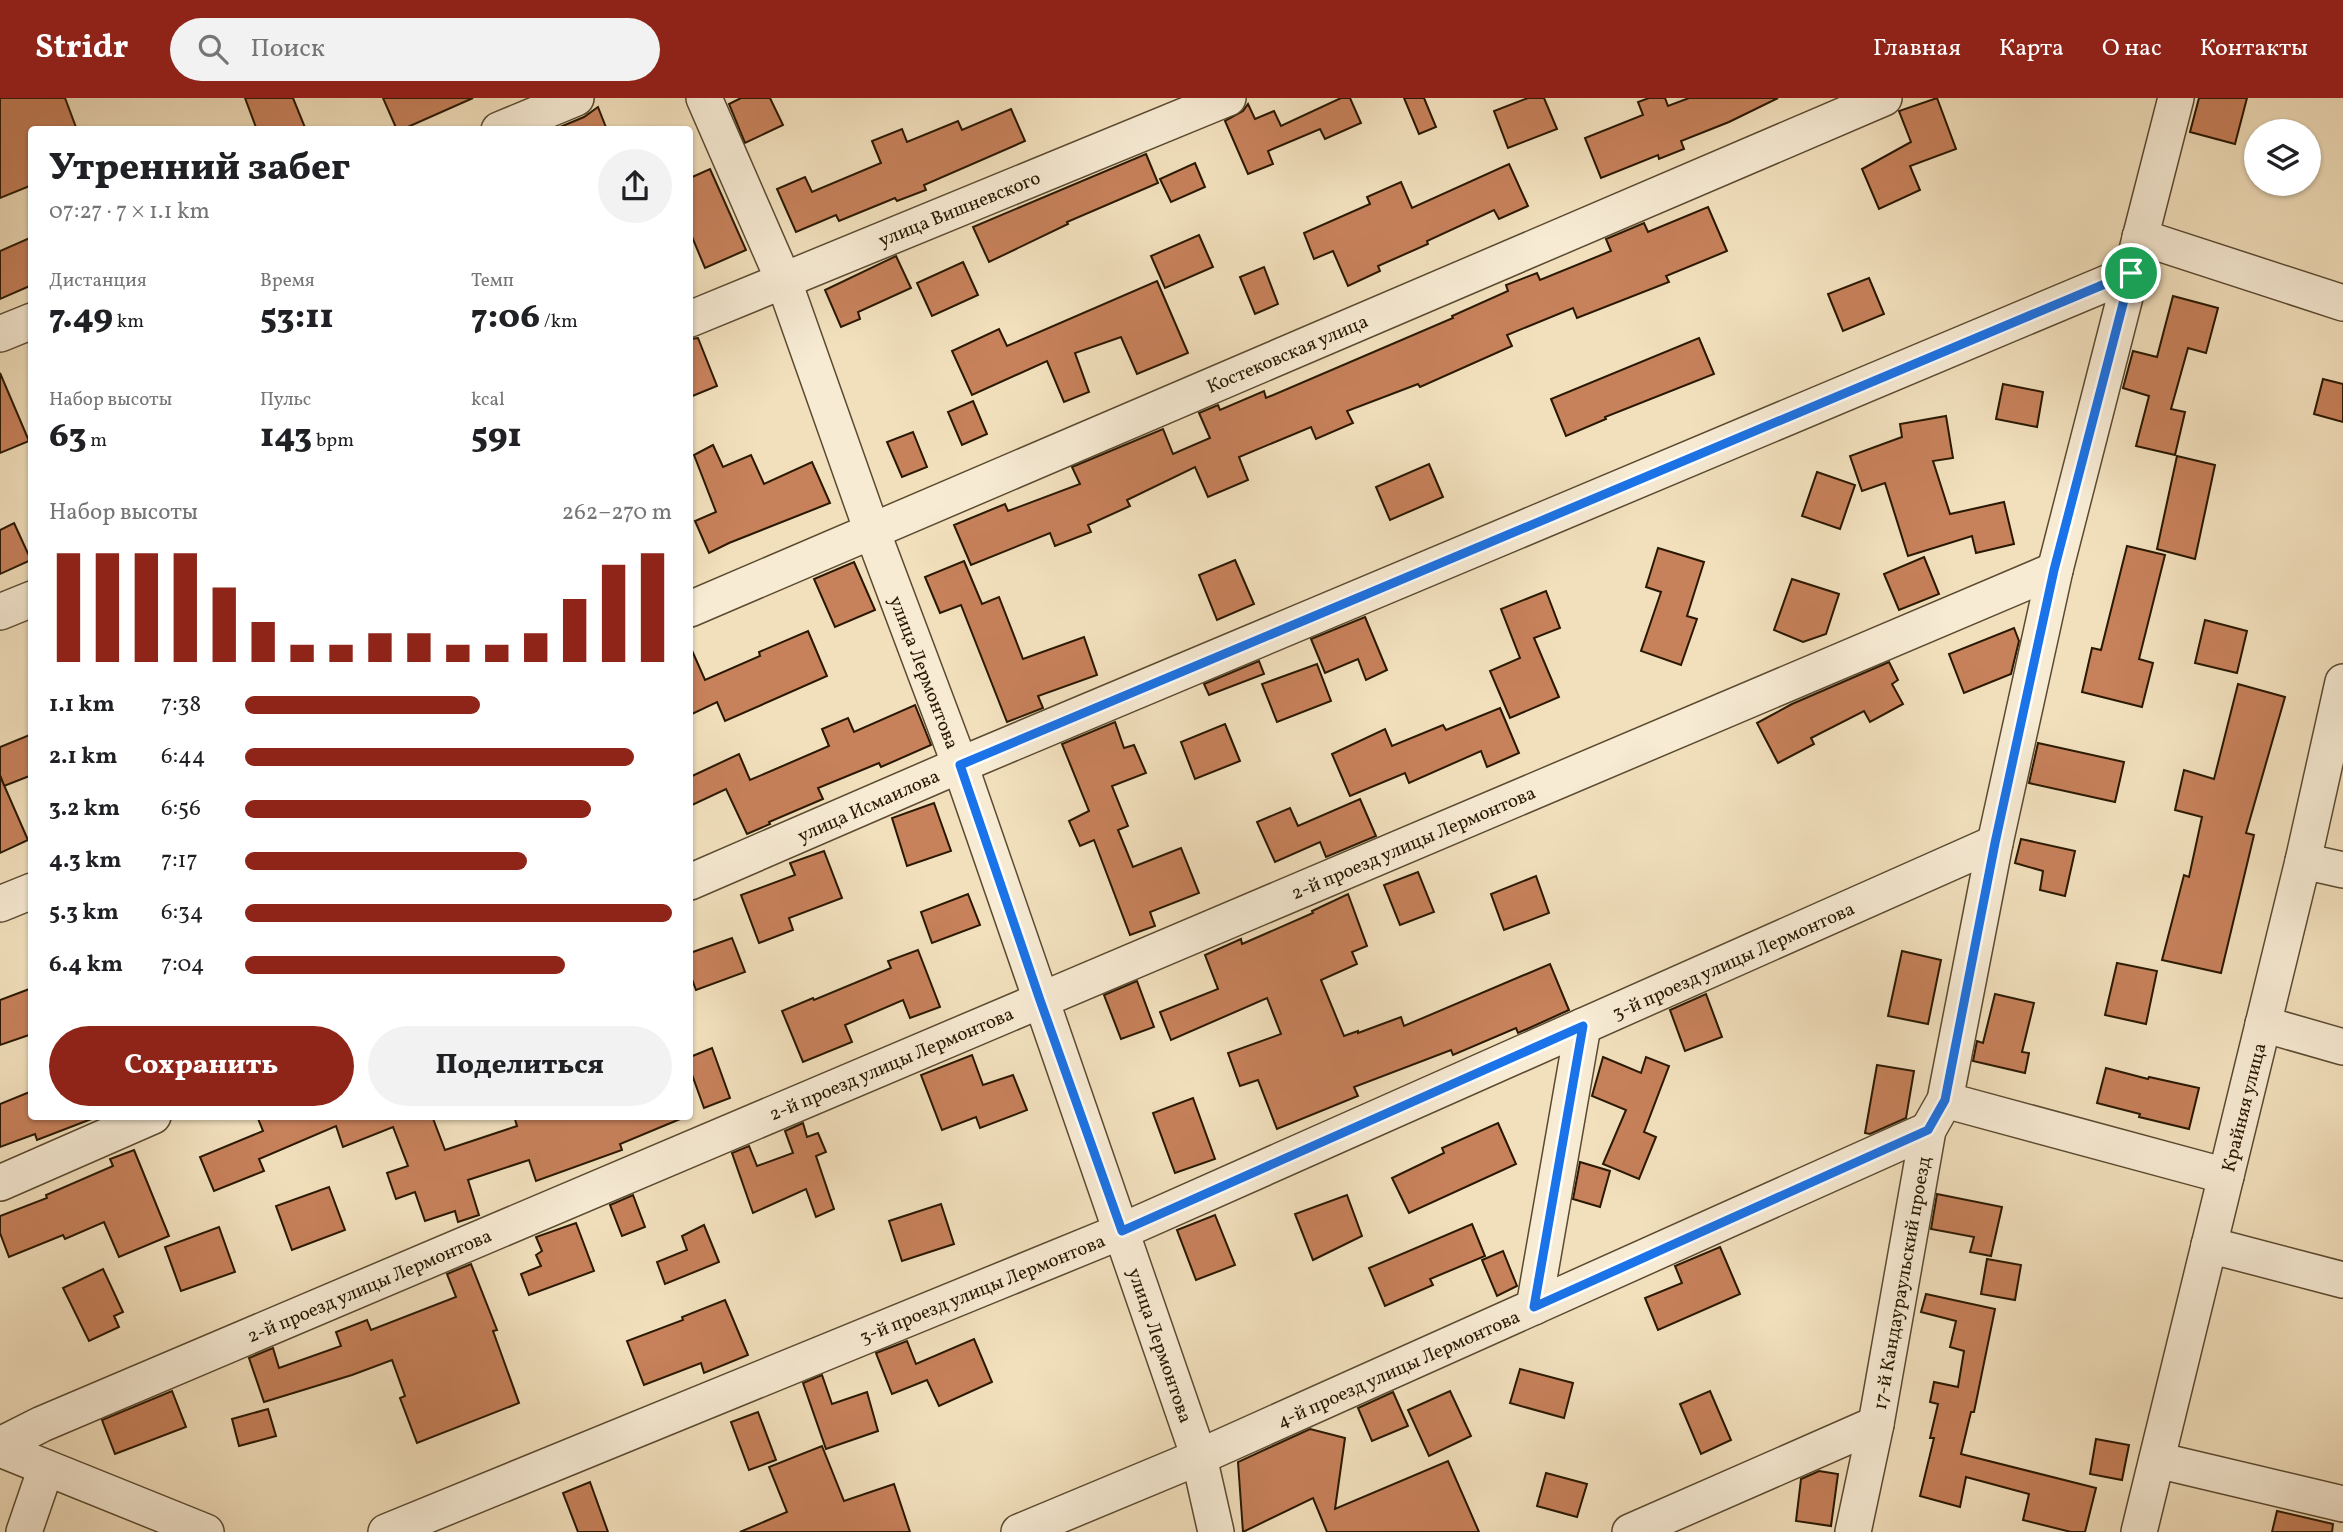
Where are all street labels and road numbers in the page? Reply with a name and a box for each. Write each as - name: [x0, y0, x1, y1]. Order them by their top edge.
- street label: улица Вишневского: [875, 165, 1045, 254]
- street label: Костековская улица: [1203, 309, 1373, 401]
- street label: улица Лермонтова: [882, 592, 964, 753]
- street label: улица Исмаилова: [794, 764, 944, 850]
- street label: 2-й проезд улицы Лермонтова: [1288, 780, 1540, 907]
- street label: 3-й проезд улицы Лермонтова: [1608, 897, 1859, 1027]
- street label: 2-й проезд улицы Лермонтова: [766, 1001, 1018, 1128]
- street label: Крайняя улица: [2216, 1040, 2274, 1175]
- street label: 17-й Кандаураульский проезд: [1868, 1154, 1938, 1412]
- street label: 2-й проезд улицы Лермонтова: [244, 1223, 496, 1350]
- street label: 3-й проезд улицы Лермонтова: [856, 1229, 1109, 1351]
- street label: улица Лермонтова: [1120, 1265, 1198, 1427]
- street label: 4-й проезд улицы Лермонтова: [1273, 1304, 1525, 1435]

